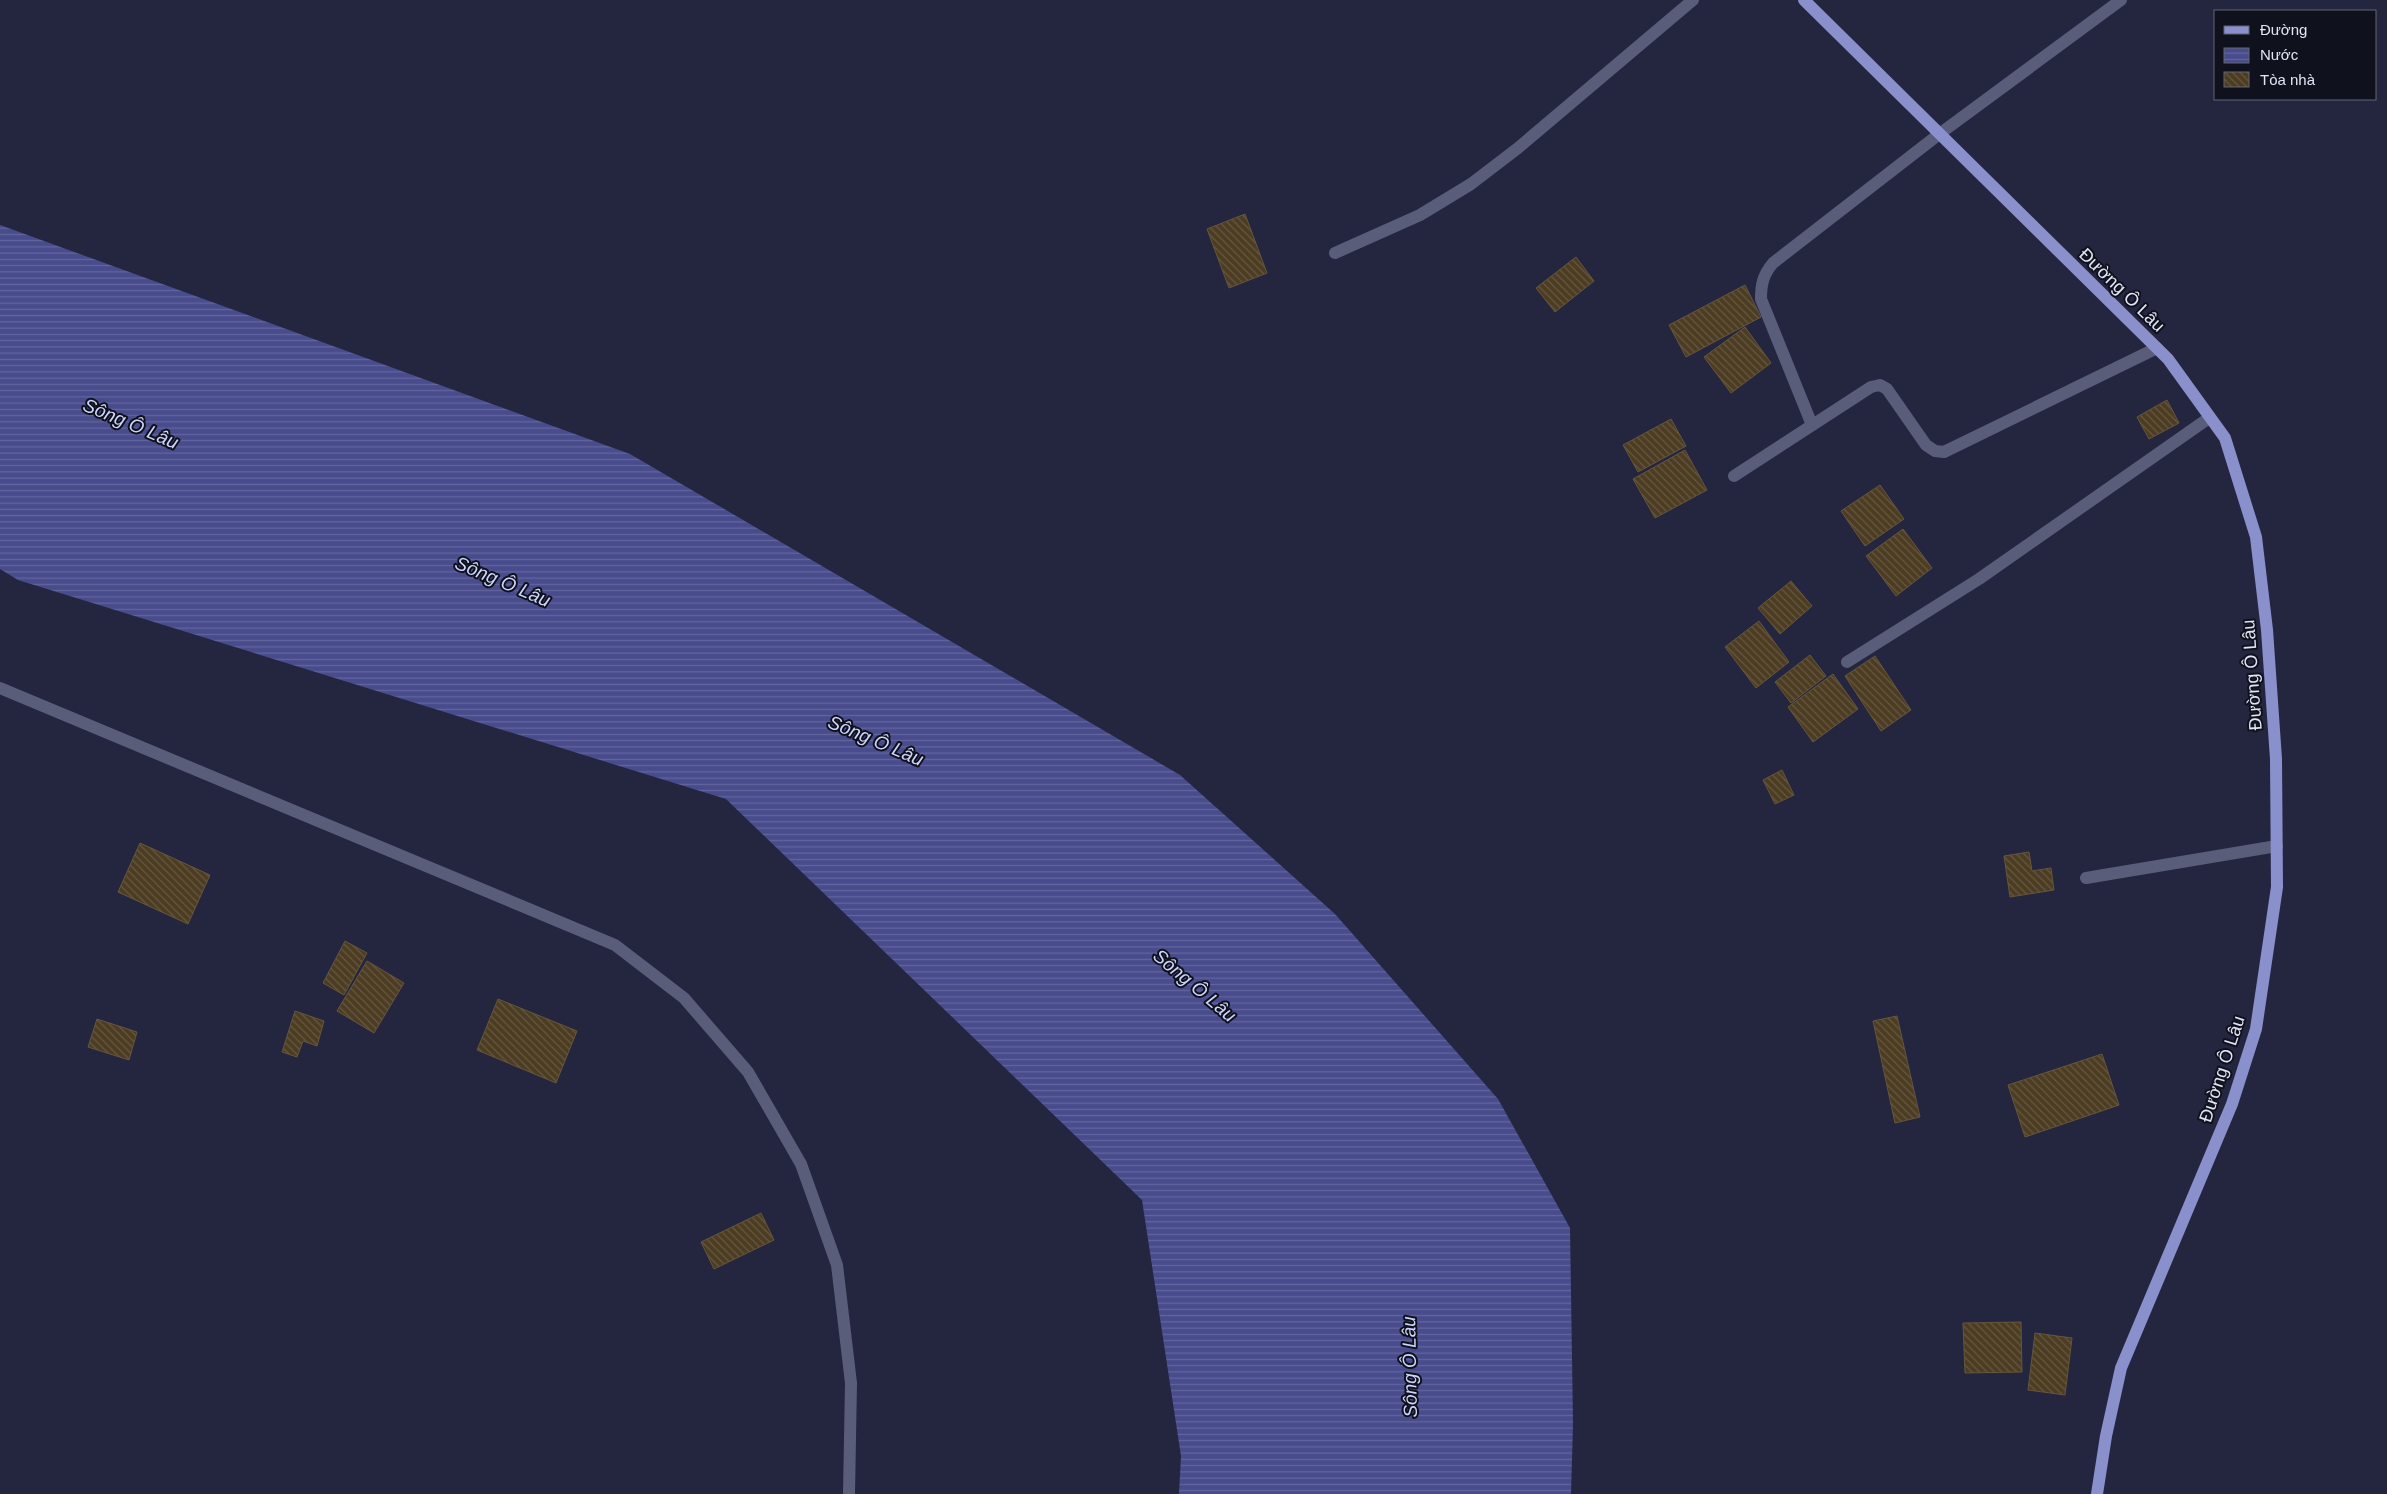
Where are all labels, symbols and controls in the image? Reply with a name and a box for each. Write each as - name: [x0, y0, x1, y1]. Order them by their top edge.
- legend: [2214, 10, 2377, 100]
- text: Đường: [2260, 21, 2307, 38]
- text: Nước: [2260, 46, 2299, 63]
- text: Tòa nhà: [2260, 71, 2316, 88]
- street label: Đường Ô Lâu: [2075, 244, 2170, 336]
- water label: Sông Ô Lâu: [80, 394, 182, 453]
- water label: Sông Ô Lâu: [452, 552, 554, 611]
- street label: Đường Ô Lâu: [2237, 619, 2266, 731]
- water label: Sông Ô Lâu: [825, 711, 927, 770]
- water label: Sông Ô Lâu: [1149, 945, 1241, 1026]
- street label: Đường Ô Lâu: [2194, 1013, 2249, 1125]
- water label: Sông Ô Lâu: [1398, 1316, 1421, 1418]

